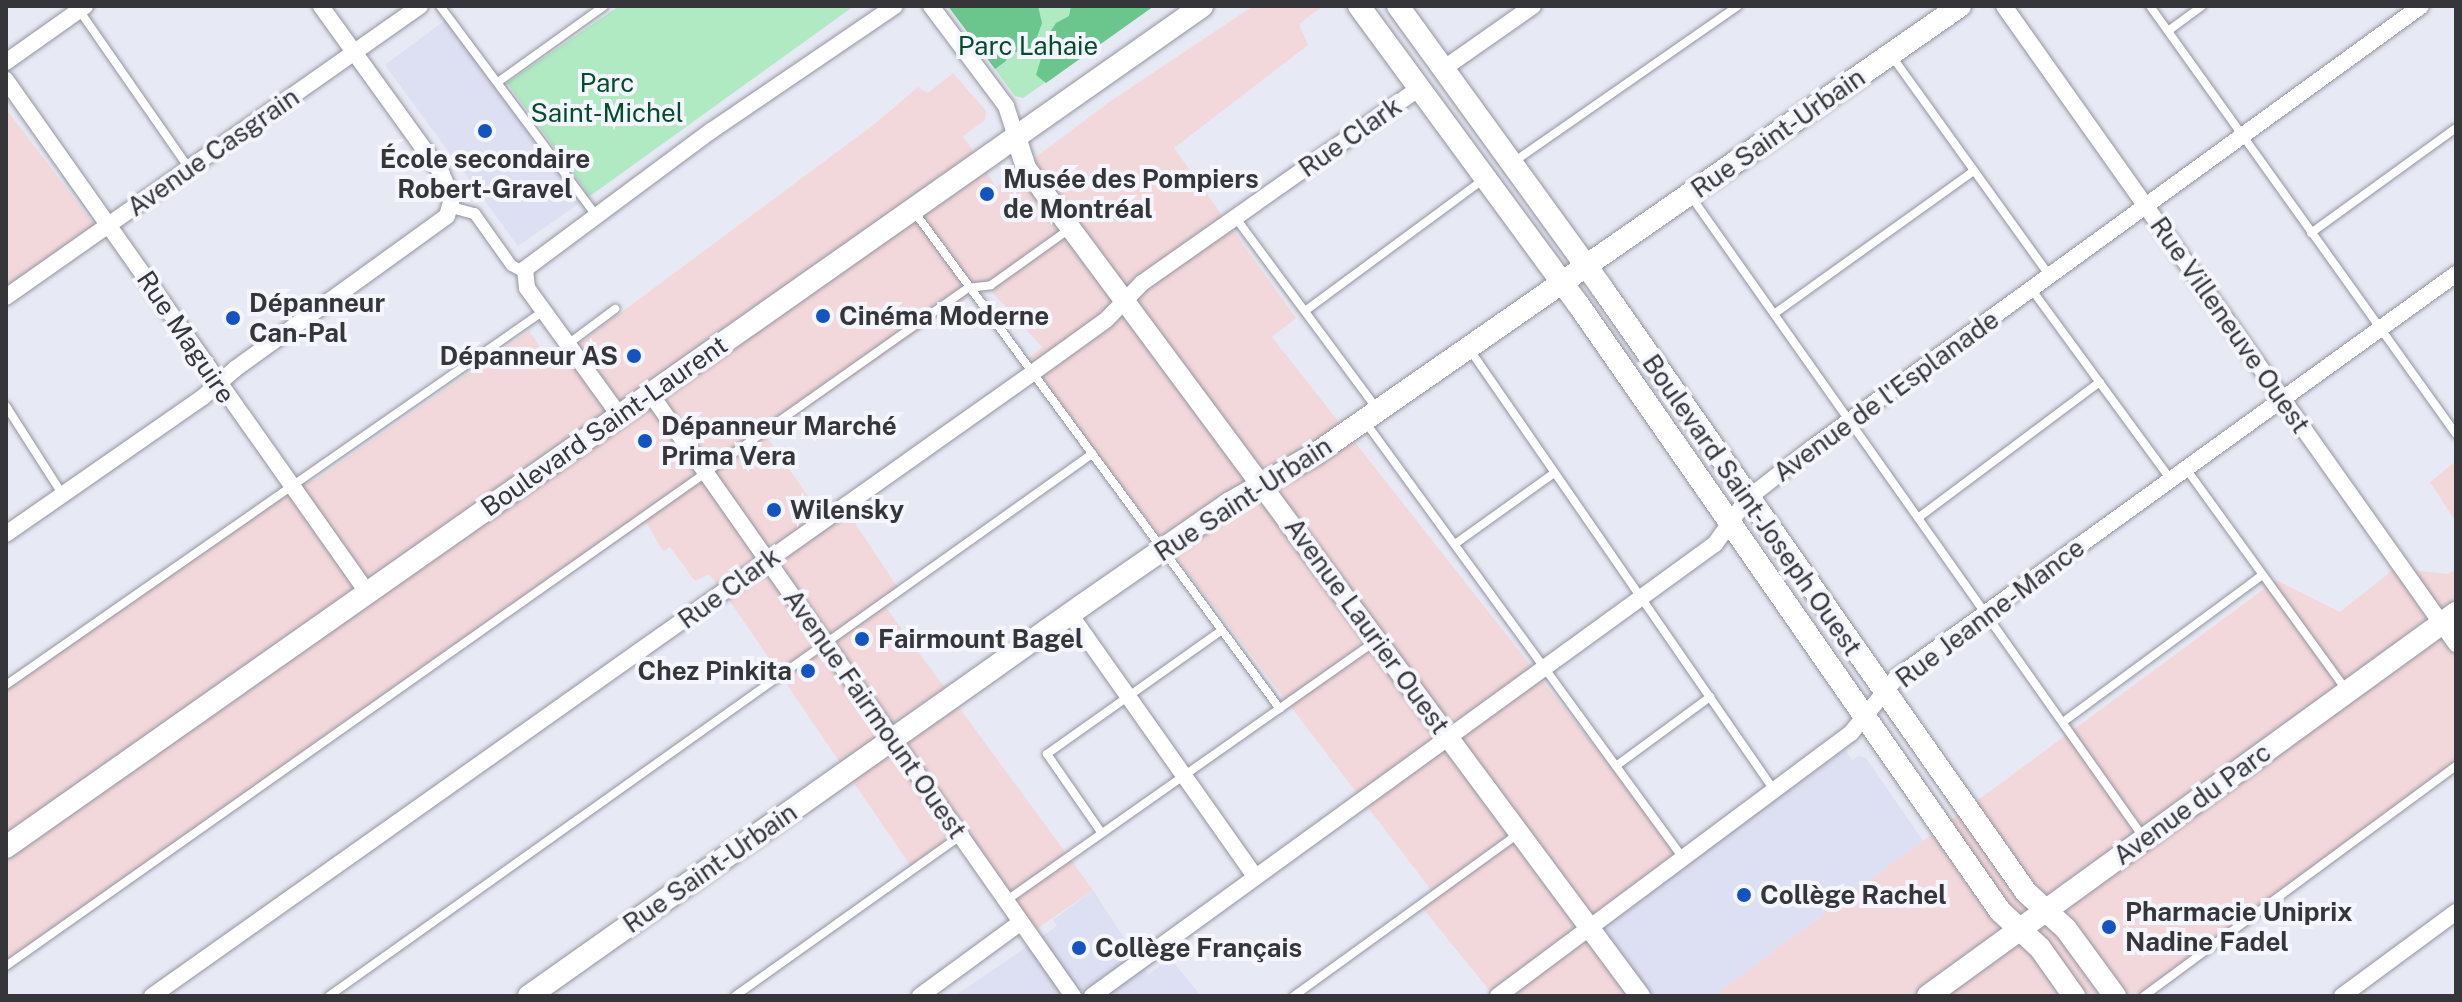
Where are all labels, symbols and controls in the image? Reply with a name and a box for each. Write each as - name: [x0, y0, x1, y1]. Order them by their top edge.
- park label: Parc Lahaie: [958, 30, 1098, 62]
- street label: Rue Saint-Urbain: [1685, 61, 1871, 205]
- park label: Parc Saint-Michel: [530, 67, 684, 128]
- street label: Avenue Casgrain: [121, 81, 305, 223]
- street label: Rue Clark: [1293, 90, 1407, 184]
- marker: École secondaire Robert-Gravel: [476, 122, 494, 140]
- place label: École secondaire Robert-Gravel: [380, 143, 590, 204]
- place label: Musée des Pompiers de Montréal: [1003, 163, 1259, 224]
- marker: Musée des Pompiers de Montréal: [978, 185, 996, 203]
- street label: Rue Villeneuve Ouest: [2143, 211, 2317, 439]
- street label: Rue Maguire: [130, 265, 242, 409]
- place label: Dépanneur Can-Pal: [249, 287, 385, 348]
- place label: Cinéma Moderne: [839, 300, 1049, 332]
- street label: Avenue de l'Esplanade: [1767, 304, 2005, 488]
- marker: Cinéma Moderne: [814, 307, 832, 325]
- marker: Dépanneur Can-Pal: [224, 309, 242, 327]
- street label: Boulevard Saint-Laurent: [475, 329, 733, 523]
- place label: Dépanneur AS: [440, 340, 618, 372]
- marker: Dépanneur AS: [625, 347, 643, 365]
- street label: Boulevard Saint-Joseph Ouest: [1636, 348, 1868, 662]
- place label: Dépanneur Marché Prima Vera: [661, 410, 897, 472]
- street label: Rue Saint-Urbain: [1148, 430, 1338, 568]
- marker: Dépanneur Marché Prima Vera: [636, 432, 654, 450]
- place label: Wilensky: [790, 494, 904, 526]
- marker: Wilensky: [765, 501, 783, 519]
- street label: Avenue Laurier Ouest: [1278, 512, 1456, 740]
- street label: Rue Jeanne-Mance: [1889, 532, 2091, 694]
- street label: Rue Clark: [672, 541, 786, 635]
- street label: Avenue Fairmount Ouest: [777, 583, 973, 845]
- place label: Fairmount Bagel: [878, 623, 1084, 655]
- marker: Fairmount Bagel: [853, 630, 871, 648]
- place label: Chez Pinkita: [638, 655, 792, 687]
- marker: Chez Pinkita: [799, 662, 817, 680]
- street label: Avenue du Parc: [2107, 736, 2277, 872]
- street label: Rue Saint-Urbain: [617, 796, 803, 940]
- place label: Collège Rachel: [1760, 879, 1947, 911]
- marker: Collège Rachel: [1735, 886, 1753, 904]
- place label: Pharmacie Uniprix Nadine Fadel: [2125, 896, 2353, 958]
- marker: Pharmacie Uniprix Nadine Fadel: [2100, 918, 2118, 936]
- place label: Collège Français: [1095, 932, 1302, 964]
- marker: Collège Français: [1070, 939, 1088, 957]

